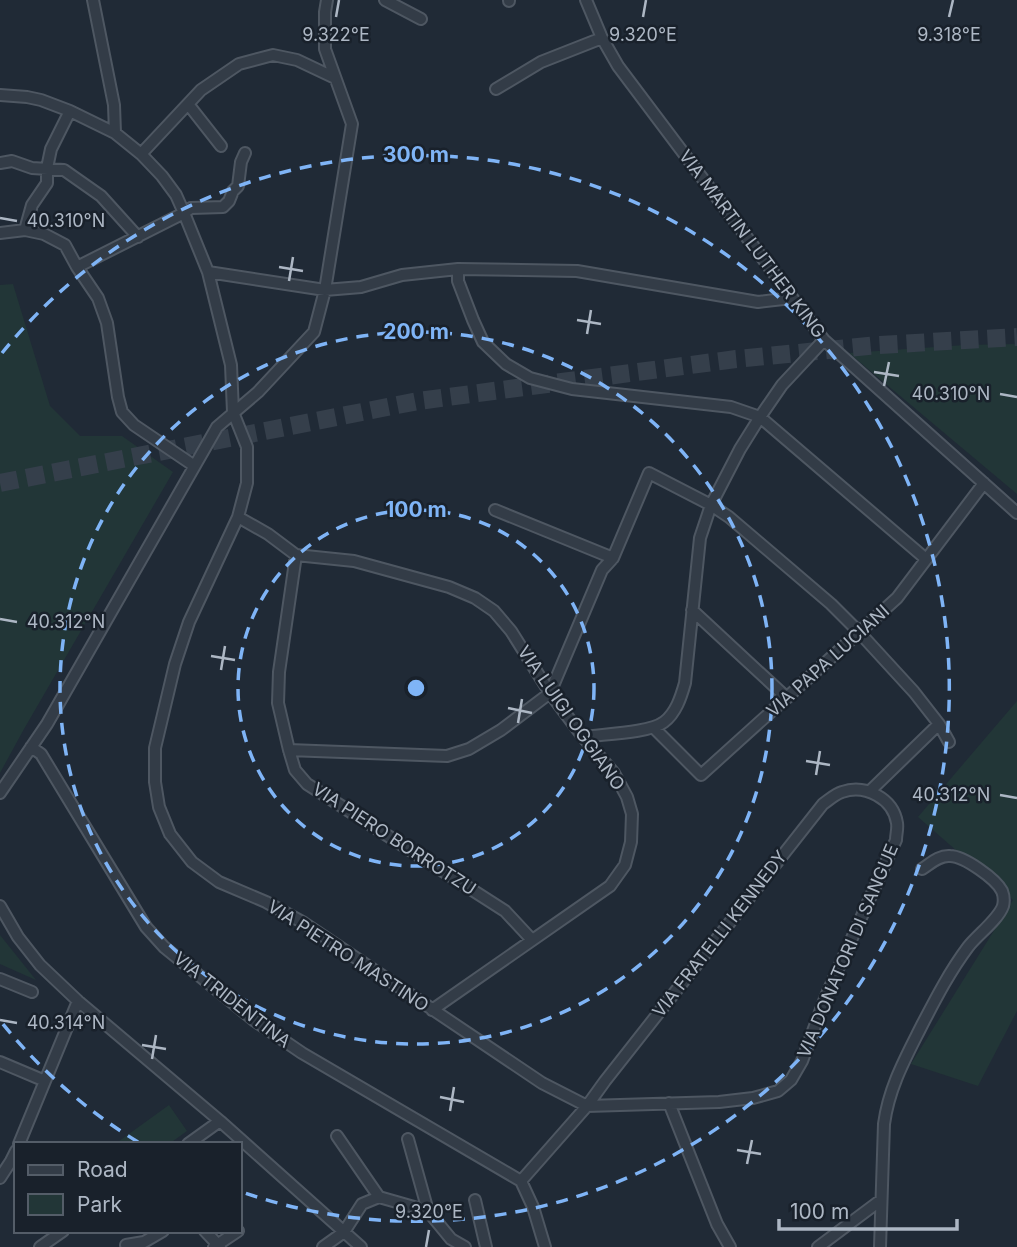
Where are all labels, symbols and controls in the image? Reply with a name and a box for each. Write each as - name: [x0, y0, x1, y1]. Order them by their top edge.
- text: 9.322°E: [302, 24, 370, 45]
- text: 9.320°E: [609, 24, 677, 45]
- text: 9.318°E: [917, 24, 981, 45]
- text: 300 m: [383, 142, 449, 167]
- street label: VIA MARTIN LUTHER KING: [675, 146, 830, 342]
- text: 40.310°N: [27, 210, 105, 231]
- text: 200 m: [383, 319, 449, 344]
- text: 40.310°N: [912, 383, 990, 404]
- text: 100 m: [385, 497, 447, 522]
- street label: VIA PAPA LUCIANI: [762, 600, 893, 721]
- text: 40.312°N: [27, 611, 105, 632]
- street label: VIA LUIGI OGGIANO: [514, 641, 629, 794]
- centre of rings: [404, 676, 428, 700]
- street label: VIA PIERO BORROTZU: [309, 778, 480, 899]
- text: 40.312°N: [912, 784, 990, 805]
- street label: VIA DONATORI DI SANGUE: [793, 841, 902, 1061]
- street label: VIA FRATELLI KENNEDY: [648, 846, 791, 1021]
- street label: VIA PIETRO MASTINO: [264, 896, 433, 1016]
- street label: VIA TRIDENTINA: [170, 947, 295, 1052]
- text: 40.314°N: [27, 1012, 105, 1033]
- legend: [14, 1142, 242, 1233]
- text: Road: [77, 1157, 128, 1182]
- scale bar: [779, 1188, 958, 1232]
- text: Park: [77, 1192, 122, 1217]
- text: 100 m: [790, 1199, 849, 1224]
- text: 9.320°E: [395, 1201, 463, 1222]

